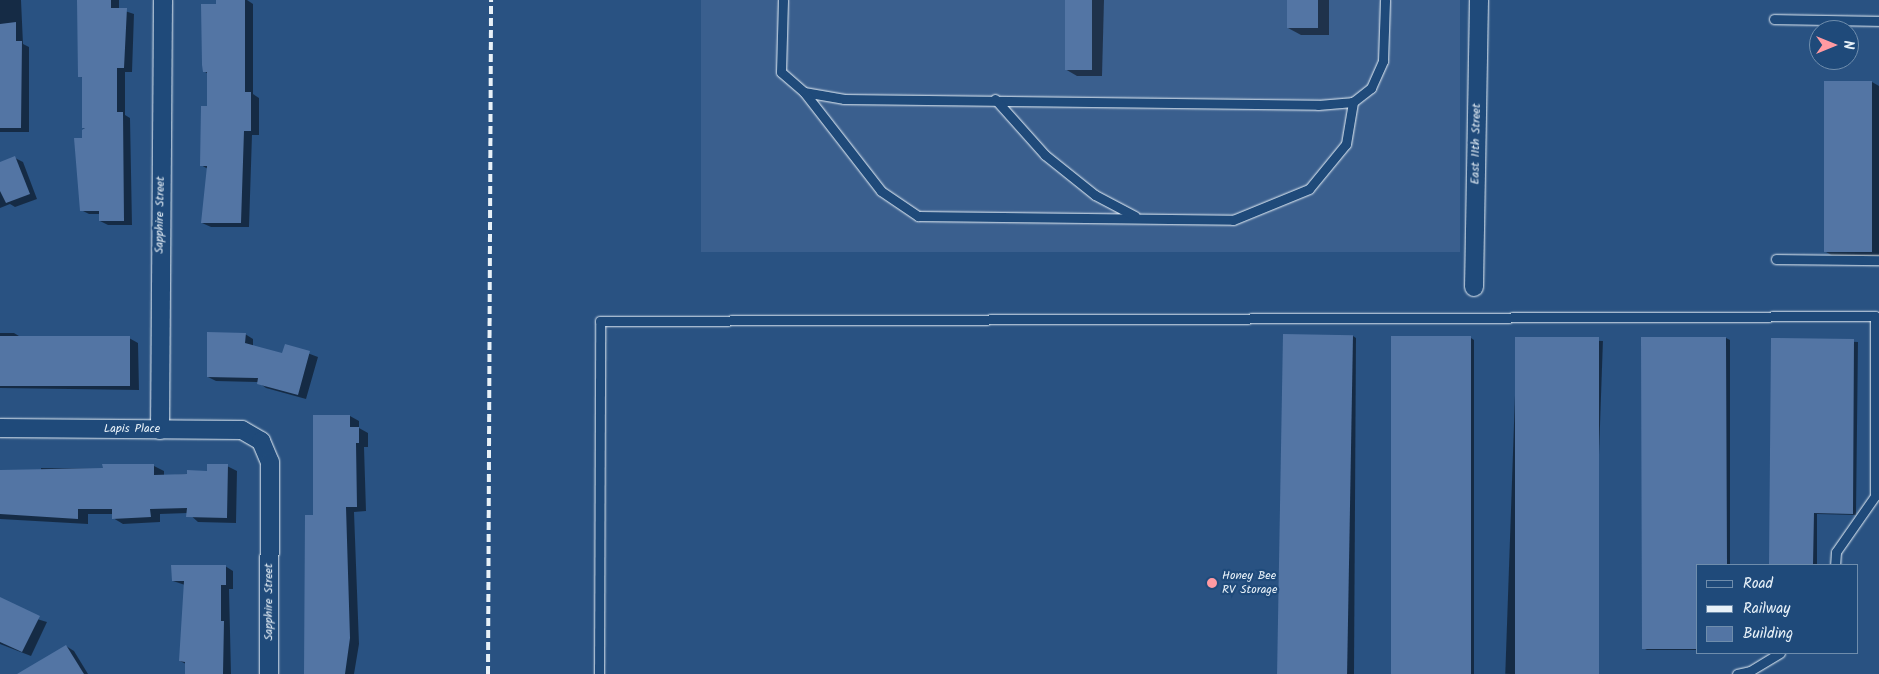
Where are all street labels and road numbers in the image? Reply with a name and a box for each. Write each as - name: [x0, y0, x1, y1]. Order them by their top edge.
- street label: East 11th Street: [1468, 103, 1484, 185]
- street label: Sapphire Street: [152, 176, 168, 254]
- street label: Lapis Place: [104, 422, 160, 436]
- street label: Sapphire Street: [262, 563, 276, 641]

